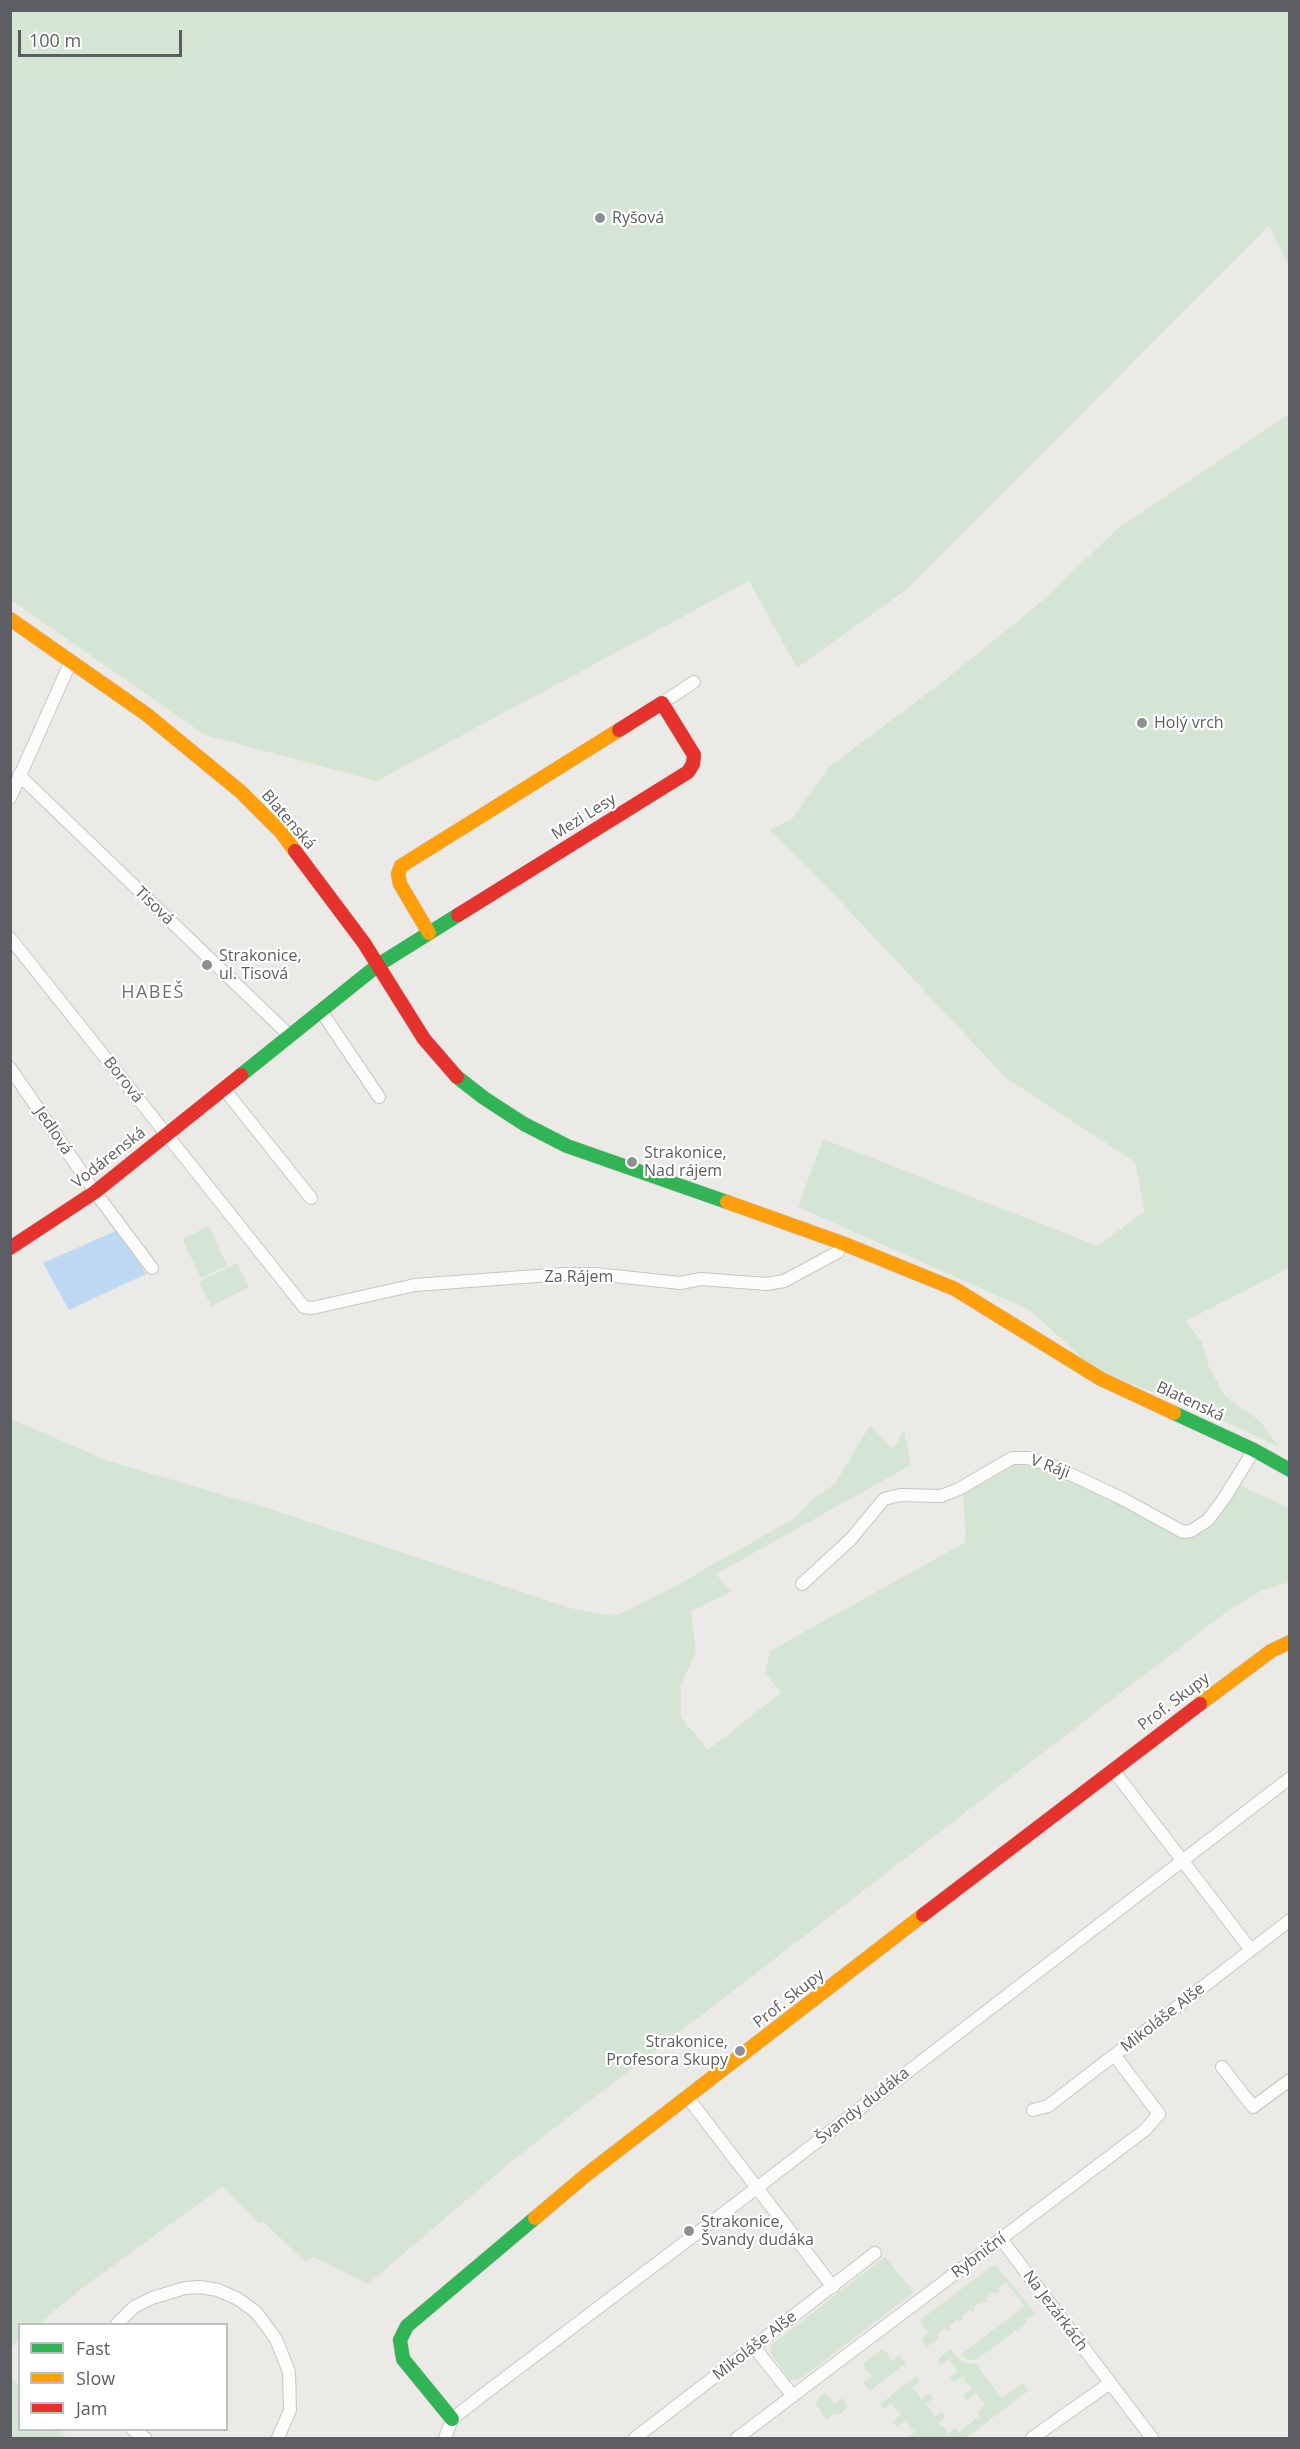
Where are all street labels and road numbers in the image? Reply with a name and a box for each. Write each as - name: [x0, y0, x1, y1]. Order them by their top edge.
- street label: Blatenská: [257, 786, 319, 854]
- street label: Mezi Lesy: [548, 790, 620, 844]
- street label: Tisová: [130, 883, 178, 929]
- street label: Borová: [99, 1053, 147, 1107]
- street label: Jedlová: [30, 1103, 76, 1159]
- street label: Vodárenská: [68, 1123, 150, 1193]
- street label: Za Rájem: [545, 1267, 613, 1287]
- street label: Blatenská: [1153, 1378, 1227, 1426]
- street label: V Ráji: [1028, 1451, 1072, 1483]
- street label: Prof. Skupy: [1135, 1669, 1213, 1735]
- street label: Prof. Skupy: [750, 1965, 828, 2033]
- street label: Mikoláše Alše: [1117, 1979, 1209, 2057]
- street label: Švandy dudáka: [813, 2064, 913, 2148]
- street label: Rybniční: [948, 2229, 1010, 2283]
- street label: Na Jezárkách: [1018, 2267, 1092, 2355]
- street label: Mikoláše Alše: [709, 2307, 801, 2385]

